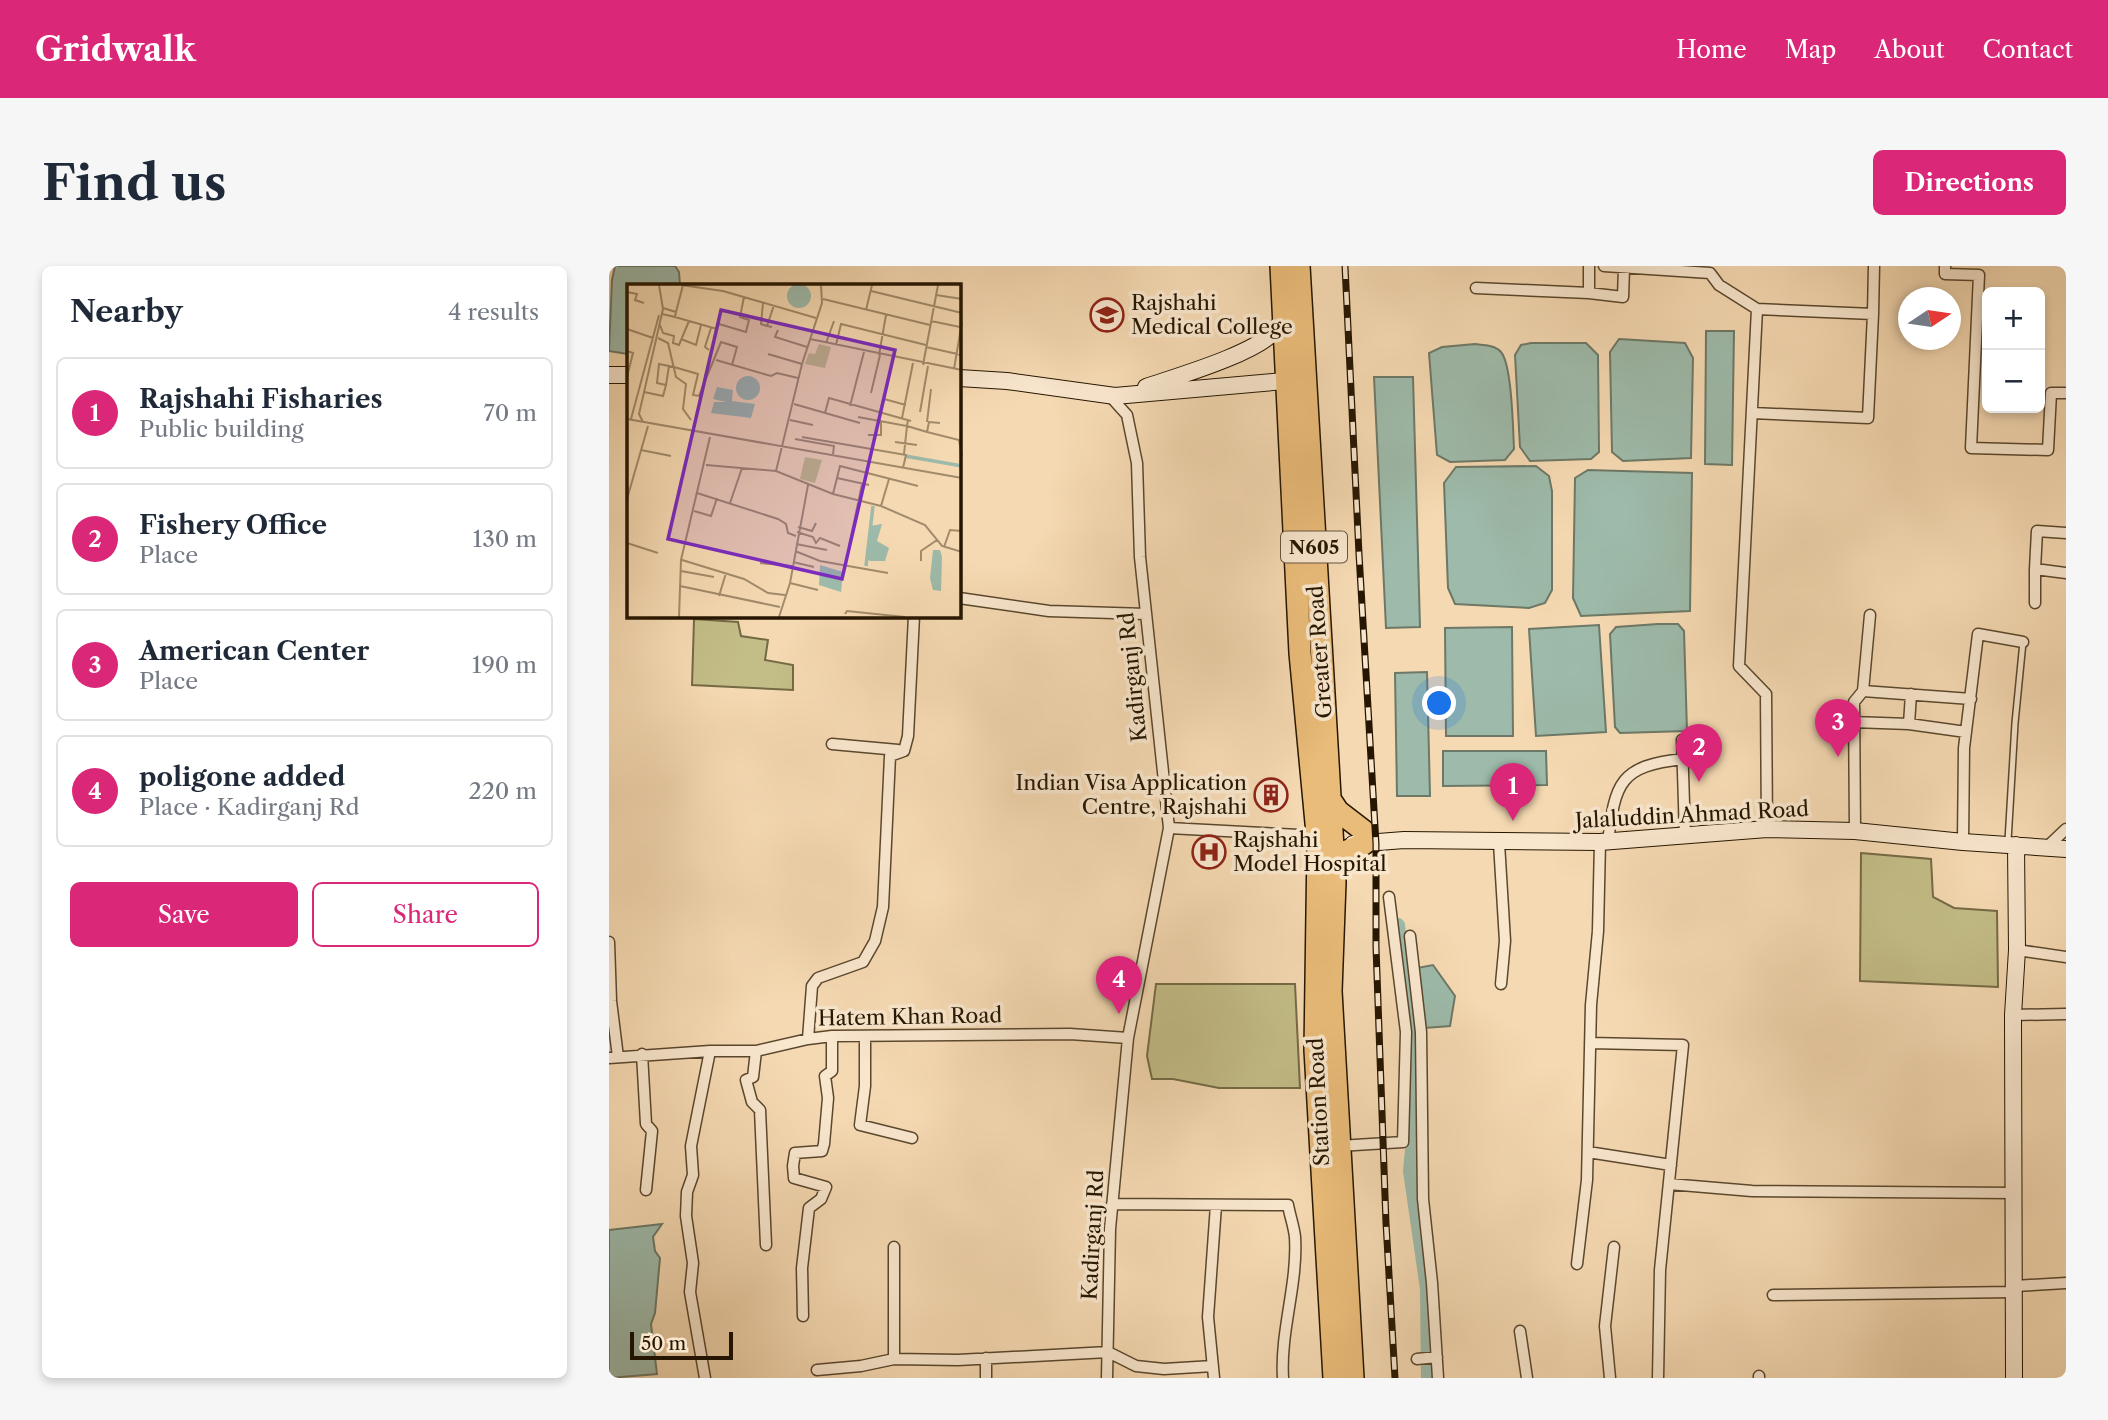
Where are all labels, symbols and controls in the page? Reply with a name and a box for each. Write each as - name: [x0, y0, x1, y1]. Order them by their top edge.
- text: Gridwalk: [35, 29, 196, 70]
- text: Home: [1676, 35, 1747, 64]
- text: Map: [1785, 35, 1836, 64]
- text: About: [1874, 35, 1945, 64]
- text: Contact: [1983, 35, 2073, 64]
- button: Directions: [1873, 150, 2066, 215]
- text: Find us: [42, 152, 226, 213]
- inset map: [627, 284, 961, 618]
- north arrow: [1898, 287, 1961, 350]
- map controls: [1982, 287, 2045, 413]
- button: +: [1982, 287, 2045, 350]
- place label: Rajshahi Medical College: [1131, 290, 1293, 339]
- text: Nearby: [70, 293, 183, 330]
- school or university icon: Rajshahi Medical College: [1088, 296, 1126, 334]
- text: 4 results: [448, 298, 539, 326]
- button: −: [1982, 350, 2045, 413]
- text: Rajshahi Fisharies: [139, 383, 383, 415]
- text: 1: [90, 399, 100, 427]
- text: 70 m: [484, 399, 537, 427]
- text: Public building: [139, 415, 304, 443]
- text: Fishery Office: [139, 509, 327, 541]
- text: 2: [88, 525, 102, 553]
- text: 130 m: [473, 525, 537, 553]
- road number: N605: [1281, 532, 1347, 562]
- text: Place: [139, 541, 198, 569]
- street label: Greater Road: [1302, 584, 1337, 719]
- street label: Kadirganj Rd: [1113, 611, 1152, 743]
- text: American Center: [139, 635, 369, 667]
- text: 3: [89, 651, 102, 679]
- text: 190 m: [472, 651, 537, 679]
- text: Place: [139, 667, 198, 695]
- your location: [1422, 686, 1456, 720]
- pin: 3: [1815, 699, 1861, 757]
- pin: 2: [1676, 724, 1722, 782]
- text: poligone added: [139, 761, 345, 793]
- pin: 1: [1490, 763, 1536, 821]
- place label: Indian Visa Application Centre, Rajshahi: [1015, 770, 1247, 819]
- building icon: Indian Visa Application Centre, Rajshahi: [1252, 776, 1290, 814]
- text: 4: [88, 777, 102, 805]
- text: 220 m: [468, 777, 537, 805]
- text: Place · Kadirganj Rd: [139, 793, 360, 821]
- street label: Jalaluddin Ahmad Road: [1571, 796, 1810, 833]
- place label: Rajshahi Model Hospital: [1233, 827, 1387, 876]
- hospital icon: Rajshahi Model Hospital: [1190, 833, 1228, 871]
- button: Save: [70, 882, 298, 947]
- button: Share: [312, 882, 539, 947]
- pin: 4: [1096, 956, 1142, 1014]
- street label: Hatem Khan Road: [818, 1002, 1003, 1031]
- street label: Station Road: [1303, 1037, 1334, 1167]
- street label: Kadirganj Rd: [1077, 1169, 1108, 1301]
- scale bar: [630, 1329, 733, 1361]
- text: 50 m: [641, 1332, 686, 1355]

